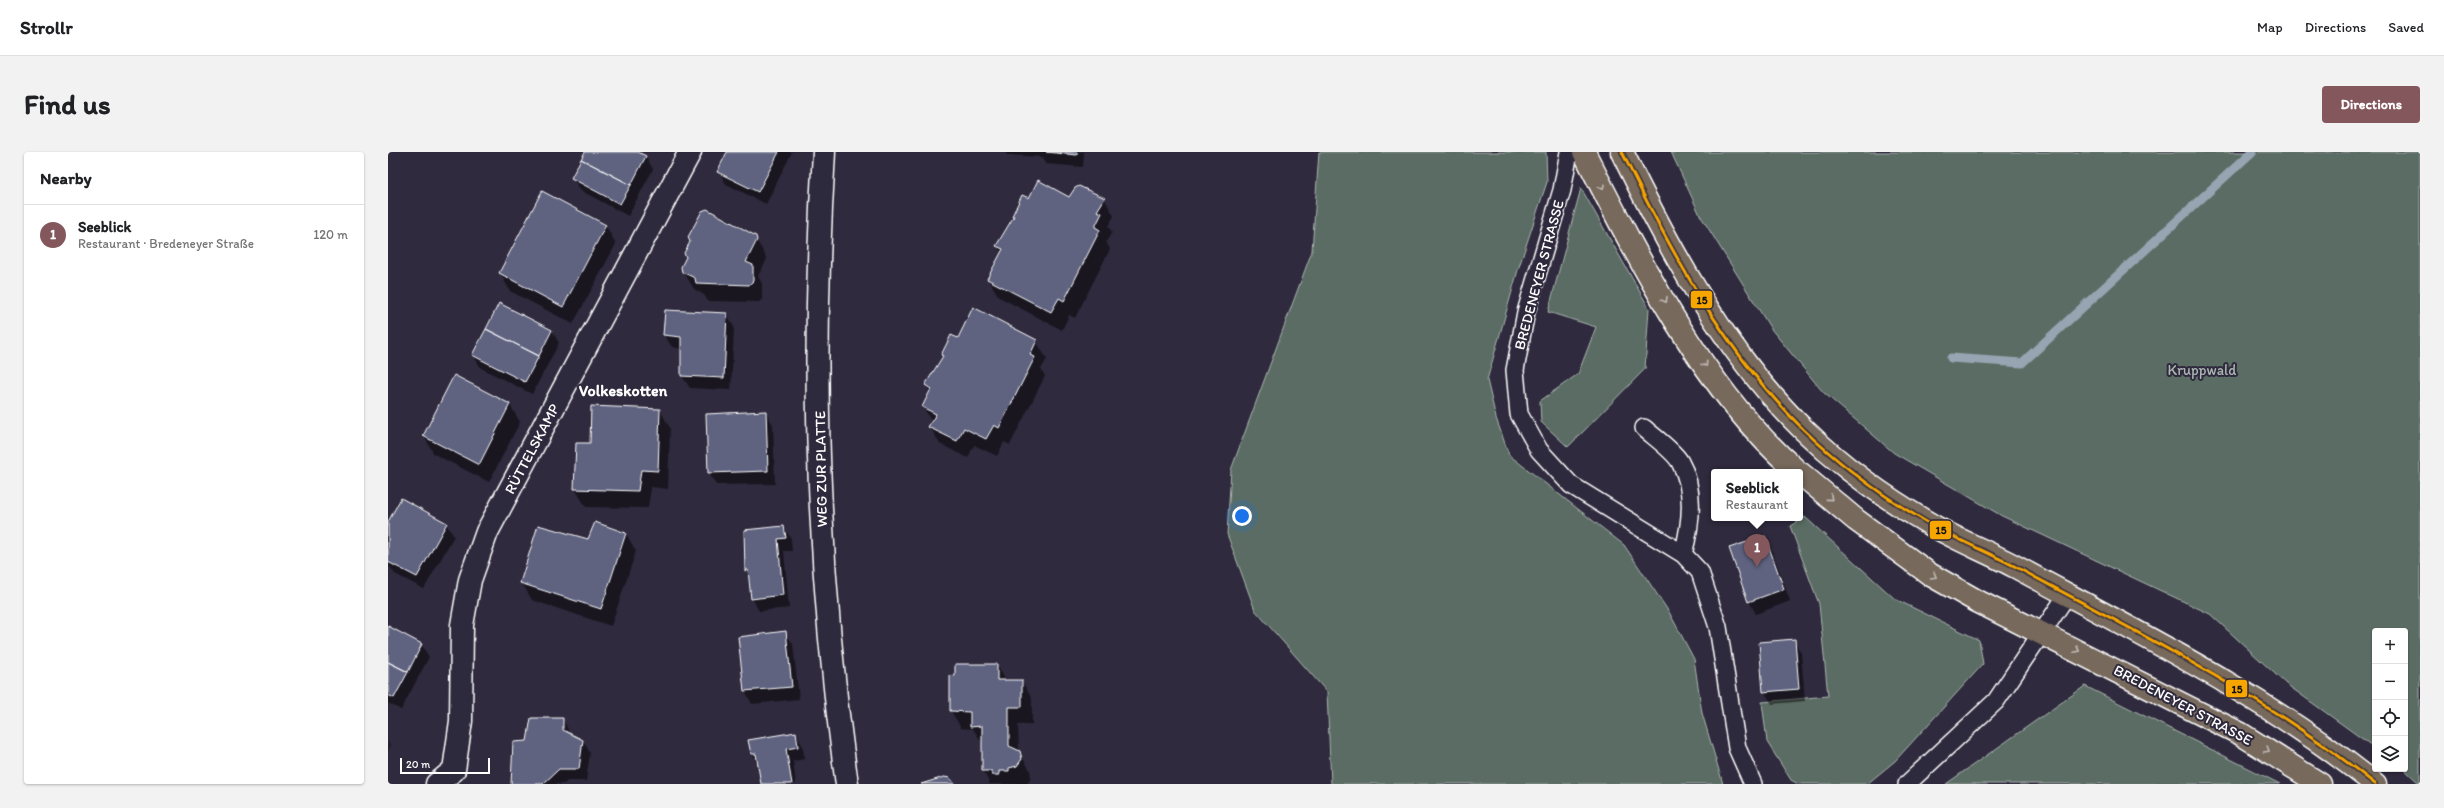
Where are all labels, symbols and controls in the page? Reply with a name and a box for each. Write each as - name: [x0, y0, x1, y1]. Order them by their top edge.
- text: Strollr: [20, 16, 73, 39]
- text: Map: [2257, 19, 2283, 36]
- text: Directions: [2305, 19, 2366, 36]
- text: Saved: [2388, 19, 2424, 36]
- button: Directions: [2322, 86, 2420, 123]
- text: Find us: [24, 87, 111, 121]
- text: Nearby: [40, 168, 92, 188]
- one-way arrow: [1597, 183, 1604, 190]
- street label: BREDENEYER STRASSE: [1510, 198, 1568, 352]
- text: Seeblick: [78, 218, 131, 236]
- text: 1: [50, 227, 56, 242]
- text: 120 m: [313, 227, 348, 242]
- text: Restaurant · Bredeneyer Straße: [78, 236, 254, 251]
- line badge: 15: [1690, 290, 1713, 309]
- text: 15: [1697, 294, 1708, 307]
- one-way arrow: [1660, 296, 1667, 303]
- one-way arrow: [1700, 360, 1708, 367]
- park label: Kruppwald: [2167, 361, 2237, 379]
- district label: Volkeskotten: [579, 381, 668, 400]
- street label: RÜTTELSKAMP: [501, 400, 564, 497]
- street label: WEG ZUR PLATTE: [811, 411, 831, 527]
- popup: [1711, 469, 1803, 521]
- text: Seeblick: [1726, 479, 1779, 497]
- one-way arrow: [1825, 494, 1832, 501]
- text: Restaurant: [1726, 497, 1788, 512]
- your location: [1232, 506, 1252, 526]
- line badge: 15: [1929, 520, 1952, 540]
- text: 15: [1936, 524, 1947, 537]
- pin: 1: [1744, 534, 1770, 567]
- one-way arrow: [1930, 571, 1937, 578]
- map controls: [2372, 628, 2408, 772]
- button: +: [2372, 628, 2408, 664]
- one-way arrow: [2073, 645, 2080, 653]
- street label: BREDENEYER STRASSE: [2111, 661, 2255, 749]
- button: −: [2372, 664, 2408, 700]
- line badge: 15: [2225, 679, 2248, 698]
- text: 15: [2232, 683, 2243, 696]
- button: locate: [2372, 700, 2408, 736]
- button: layers: [2372, 736, 2408, 772]
- one-way arrow: [2263, 745, 2270, 752]
- scale bar: [400, 756, 490, 775]
- text: 20 m: [406, 758, 430, 771]

